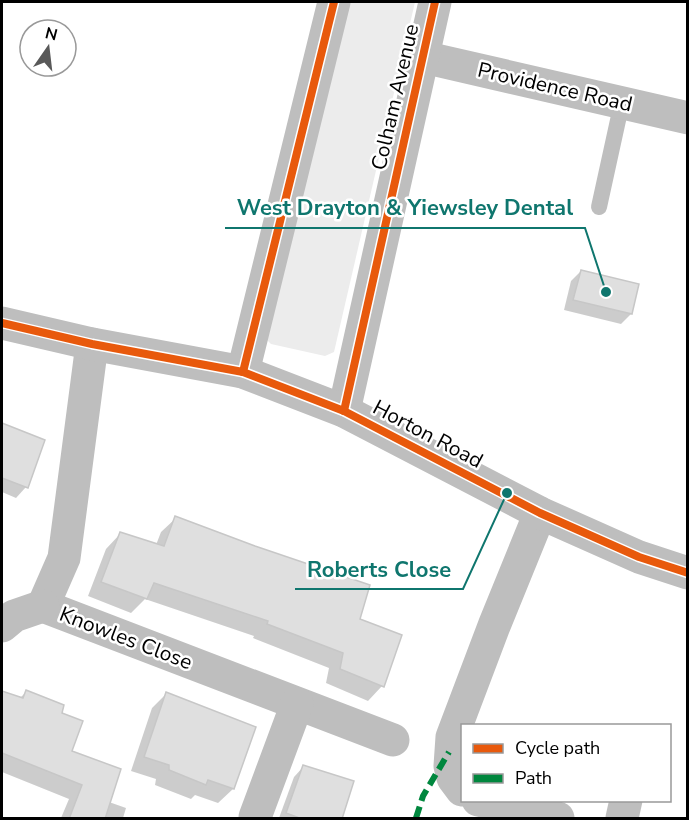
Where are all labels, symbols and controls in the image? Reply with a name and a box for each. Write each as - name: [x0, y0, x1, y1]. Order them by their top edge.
- north arrow: [18, 18, 78, 78]
- street label: Colham Avenue: [365, 21, 425, 173]
- text: N: [43, 22, 60, 47]
- street label: Providence Road: [475, 56, 635, 118]
- callout: West Drayton & Yiewsley Dental: [225, 188, 585, 228]
- text: West Drayton & Yiewsley Dental: [237, 193, 573, 223]
- street label: Horton Road: [368, 393, 488, 475]
- callout: Roberts Close: [295, 549, 463, 589]
- text: Roberts Close: [307, 555, 451, 585]
- street label: Knowles Close: [56, 600, 196, 676]
- legend: [461, 724, 671, 802]
- text: Cycle path: [515, 736, 600, 760]
- text: Path: [515, 766, 552, 790]

